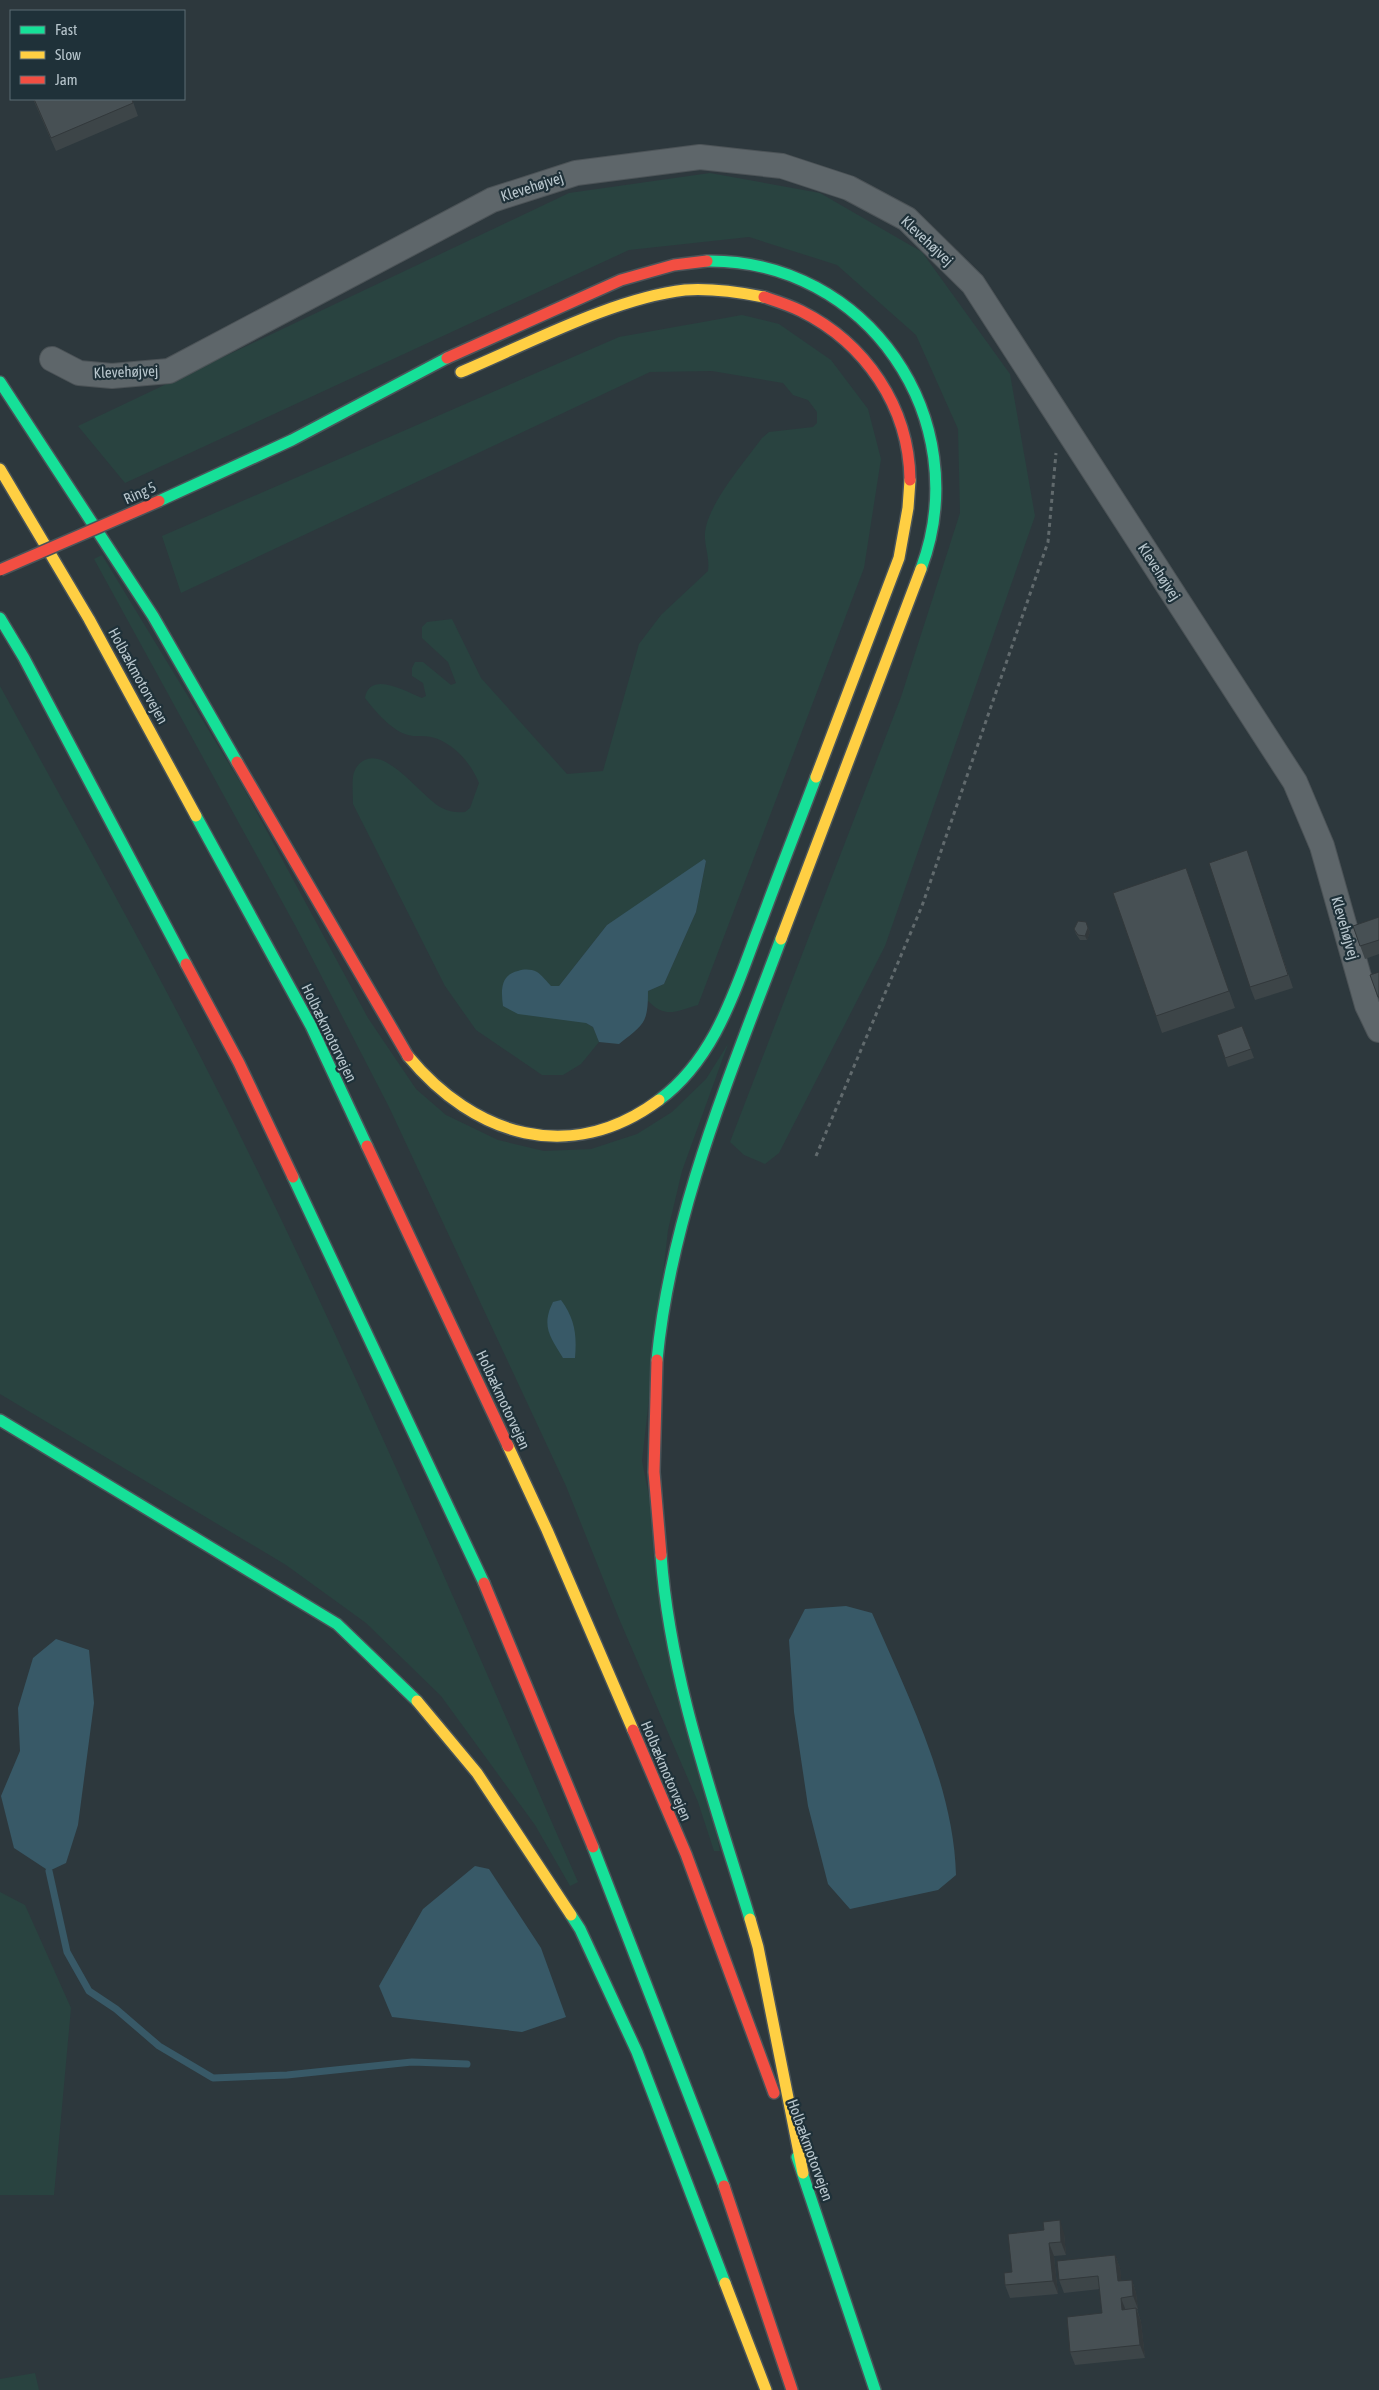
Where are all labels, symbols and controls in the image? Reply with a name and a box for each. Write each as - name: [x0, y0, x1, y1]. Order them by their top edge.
- legend: [10, 10, 185, 100]
- text: Fast: [55, 21, 77, 38]
- text: Slow: [55, 46, 81, 63]
- text: Jam: [55, 71, 78, 88]
- street label: Klevehøjvej: [498, 168, 565, 205]
- street label: Klevehøjvej: [898, 212, 957, 269]
- street label: Klevehøjvej: [93, 362, 159, 381]
- street label: Ring 5: [121, 478, 159, 507]
- street label: Klevehøjvej: [1135, 540, 1184, 604]
- street label: Holbækmotorvejen: [105, 625, 172, 727]
- street label: Klevehøjvej: [1328, 894, 1363, 961]
- street label: Holbækmotorvejen: [298, 981, 361, 1085]
- street label: Holbækmotorvejen: [473, 1348, 534, 1452]
- street label: Holbækmotorvejen: [638, 1718, 695, 1823]
- street label: Holbækmotorvejen: [784, 2097, 837, 2203]

